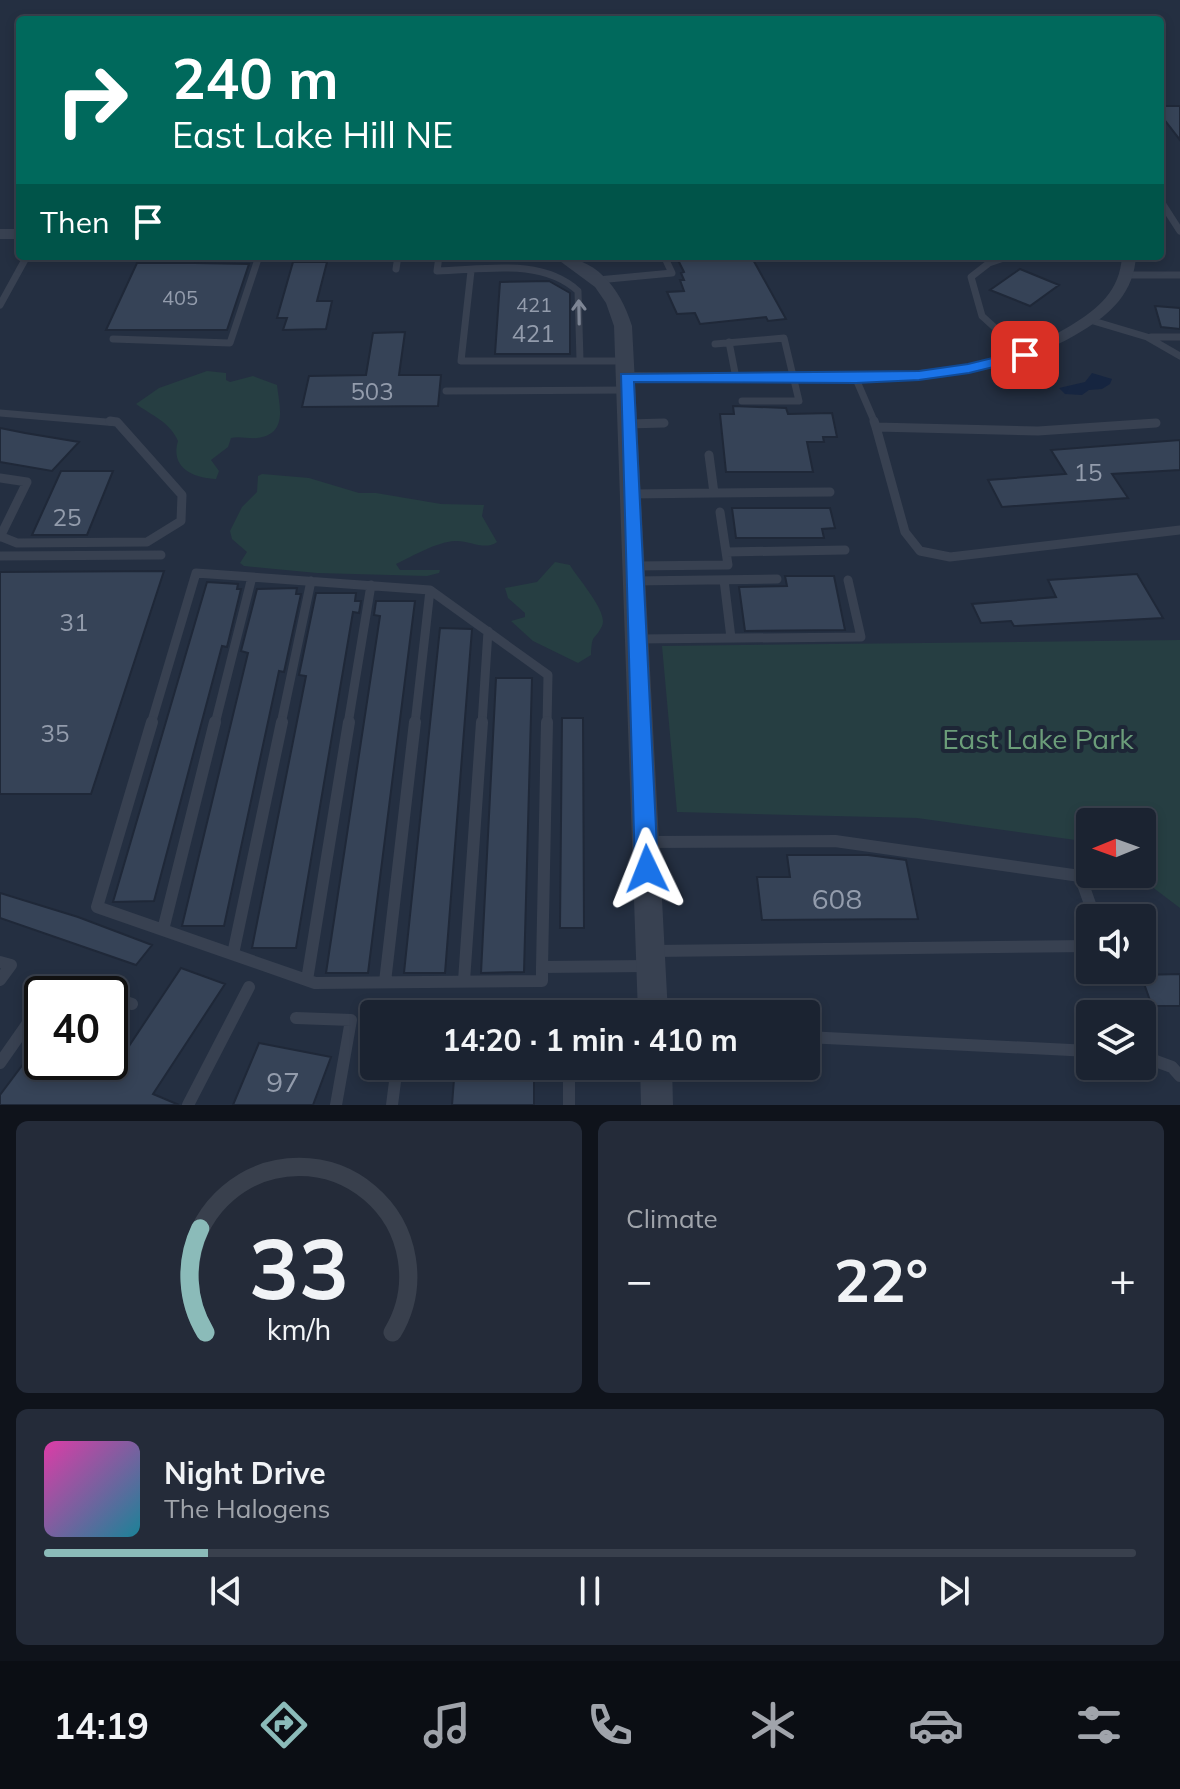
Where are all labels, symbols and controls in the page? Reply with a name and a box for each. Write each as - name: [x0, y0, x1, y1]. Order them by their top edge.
- text: 240 m: [172, 43, 339, 113]
- icon: right: [40, 48, 144, 152]
- text: East Lake Hill NE: [172, 112, 453, 157]
- icon: arrive: [126, 200, 170, 244]
- text: Then: [40, 203, 110, 241]
- house number: 405: [162, 285, 198, 310]
- house number: 421: [516, 292, 552, 317]
- one-way arrow: [571, 299, 586, 326]
- house number: 421: [511, 318, 555, 348]
- pin: [991, 321, 1059, 389]
- icon: arrive: [1003, 333, 1047, 377]
- house number: 503: [350, 376, 394, 406]
- house number: 15: [1074, 457, 1102, 487]
- house number: 25: [53, 502, 81, 532]
- house number: 31: [60, 607, 88, 637]
- house number: 35: [41, 718, 69, 748]
- park label: East Lake Park: [942, 721, 1134, 756]
- north arrow: [1076, 808, 1156, 888]
- map controls: [1076, 808, 1156, 1080]
- position arrow: [605, 827, 689, 911]
- house number: 608: [812, 881, 862, 916]
- button: sound: [1076, 904, 1156, 984]
- speed limit sign: 40: [24, 976, 128, 1080]
- button: layers: [1076, 1000, 1156, 1080]
- text: 14:20 · 1 min · 410 m: [442, 1021, 738, 1059]
- house number: 97: [266, 1064, 300, 1099]
- text: Climate: [626, 1202, 718, 1235]
- text: 33: [249, 1215, 349, 1320]
- text: 22°: [834, 1242, 928, 1317]
- text: −: [626, 1252, 652, 1307]
- text: +: [1110, 1252, 1136, 1307]
- text: km/h: [267, 1311, 331, 1347]
- text: Night Drive: [164, 1454, 326, 1492]
- text: The Halogens: [164, 1492, 330, 1525]
- icon: previous: [204, 1569, 248, 1613]
- icon: pause: [568, 1569, 612, 1613]
- icon: next: [932, 1569, 976, 1613]
- icon: directions: [256, 1697, 312, 1753]
- icon: music: [419, 1697, 475, 1753]
- icon: phone: [582, 1697, 638, 1753]
- icon: climate: [745, 1697, 801, 1753]
- icon: car: [908, 1697, 964, 1753]
- icon: filters: [1071, 1697, 1127, 1753]
- text: 14:19: [53, 1703, 149, 1748]

